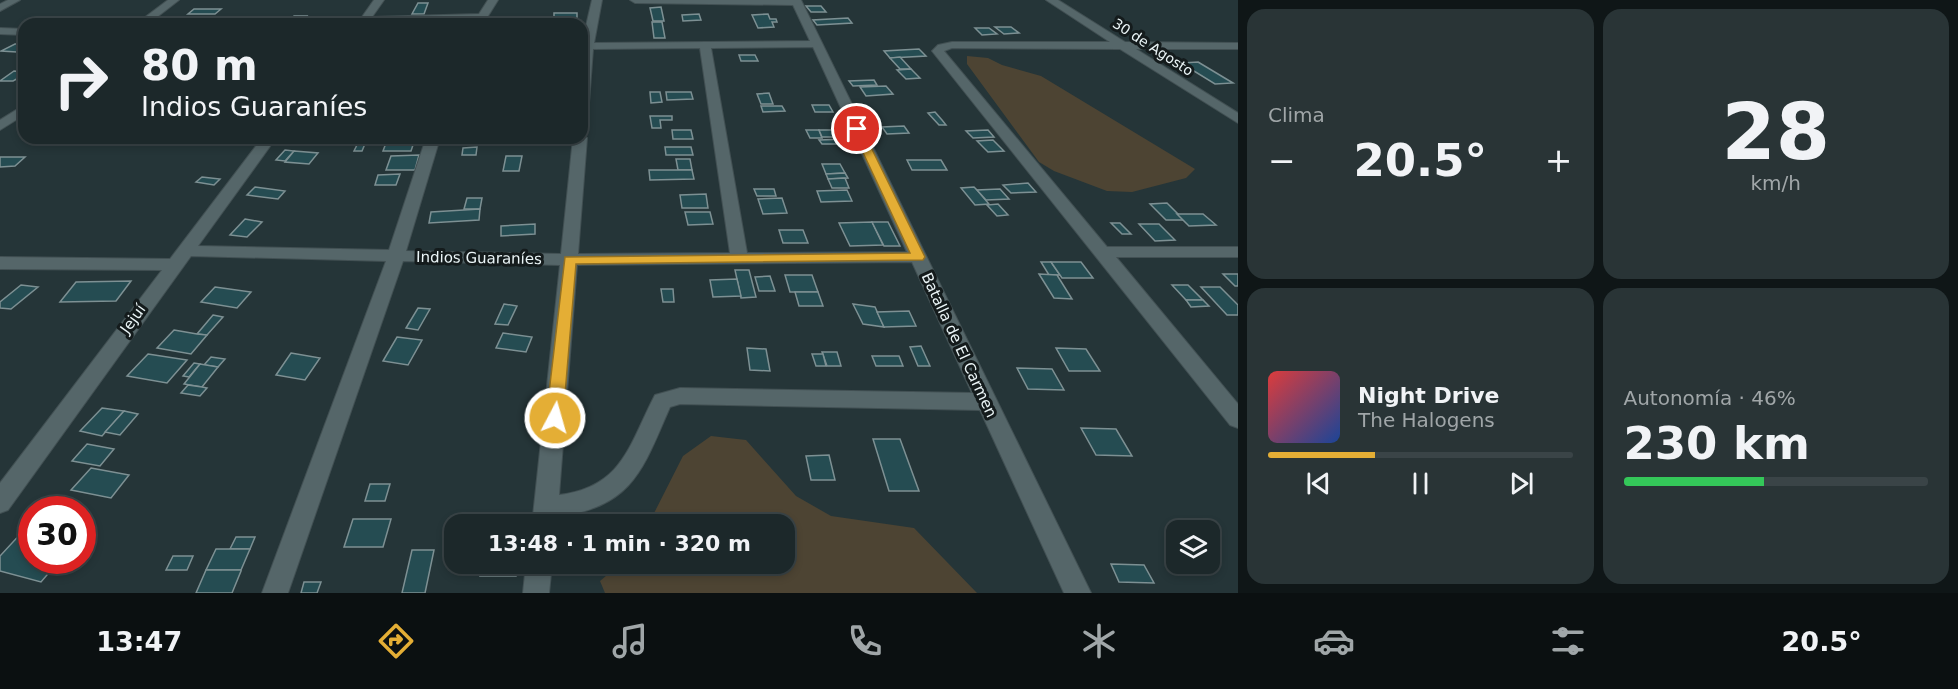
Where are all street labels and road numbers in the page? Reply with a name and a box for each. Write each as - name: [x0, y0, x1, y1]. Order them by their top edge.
- street label: 30 de Agosto: [1110, 15, 1196, 79]
- street label: Indios Guaraníes: [416, 248, 542, 268]
- street label: Batalla de El Carmen: [918, 270, 1000, 420]
- street label: Jejuí: [116, 300, 150, 338]

